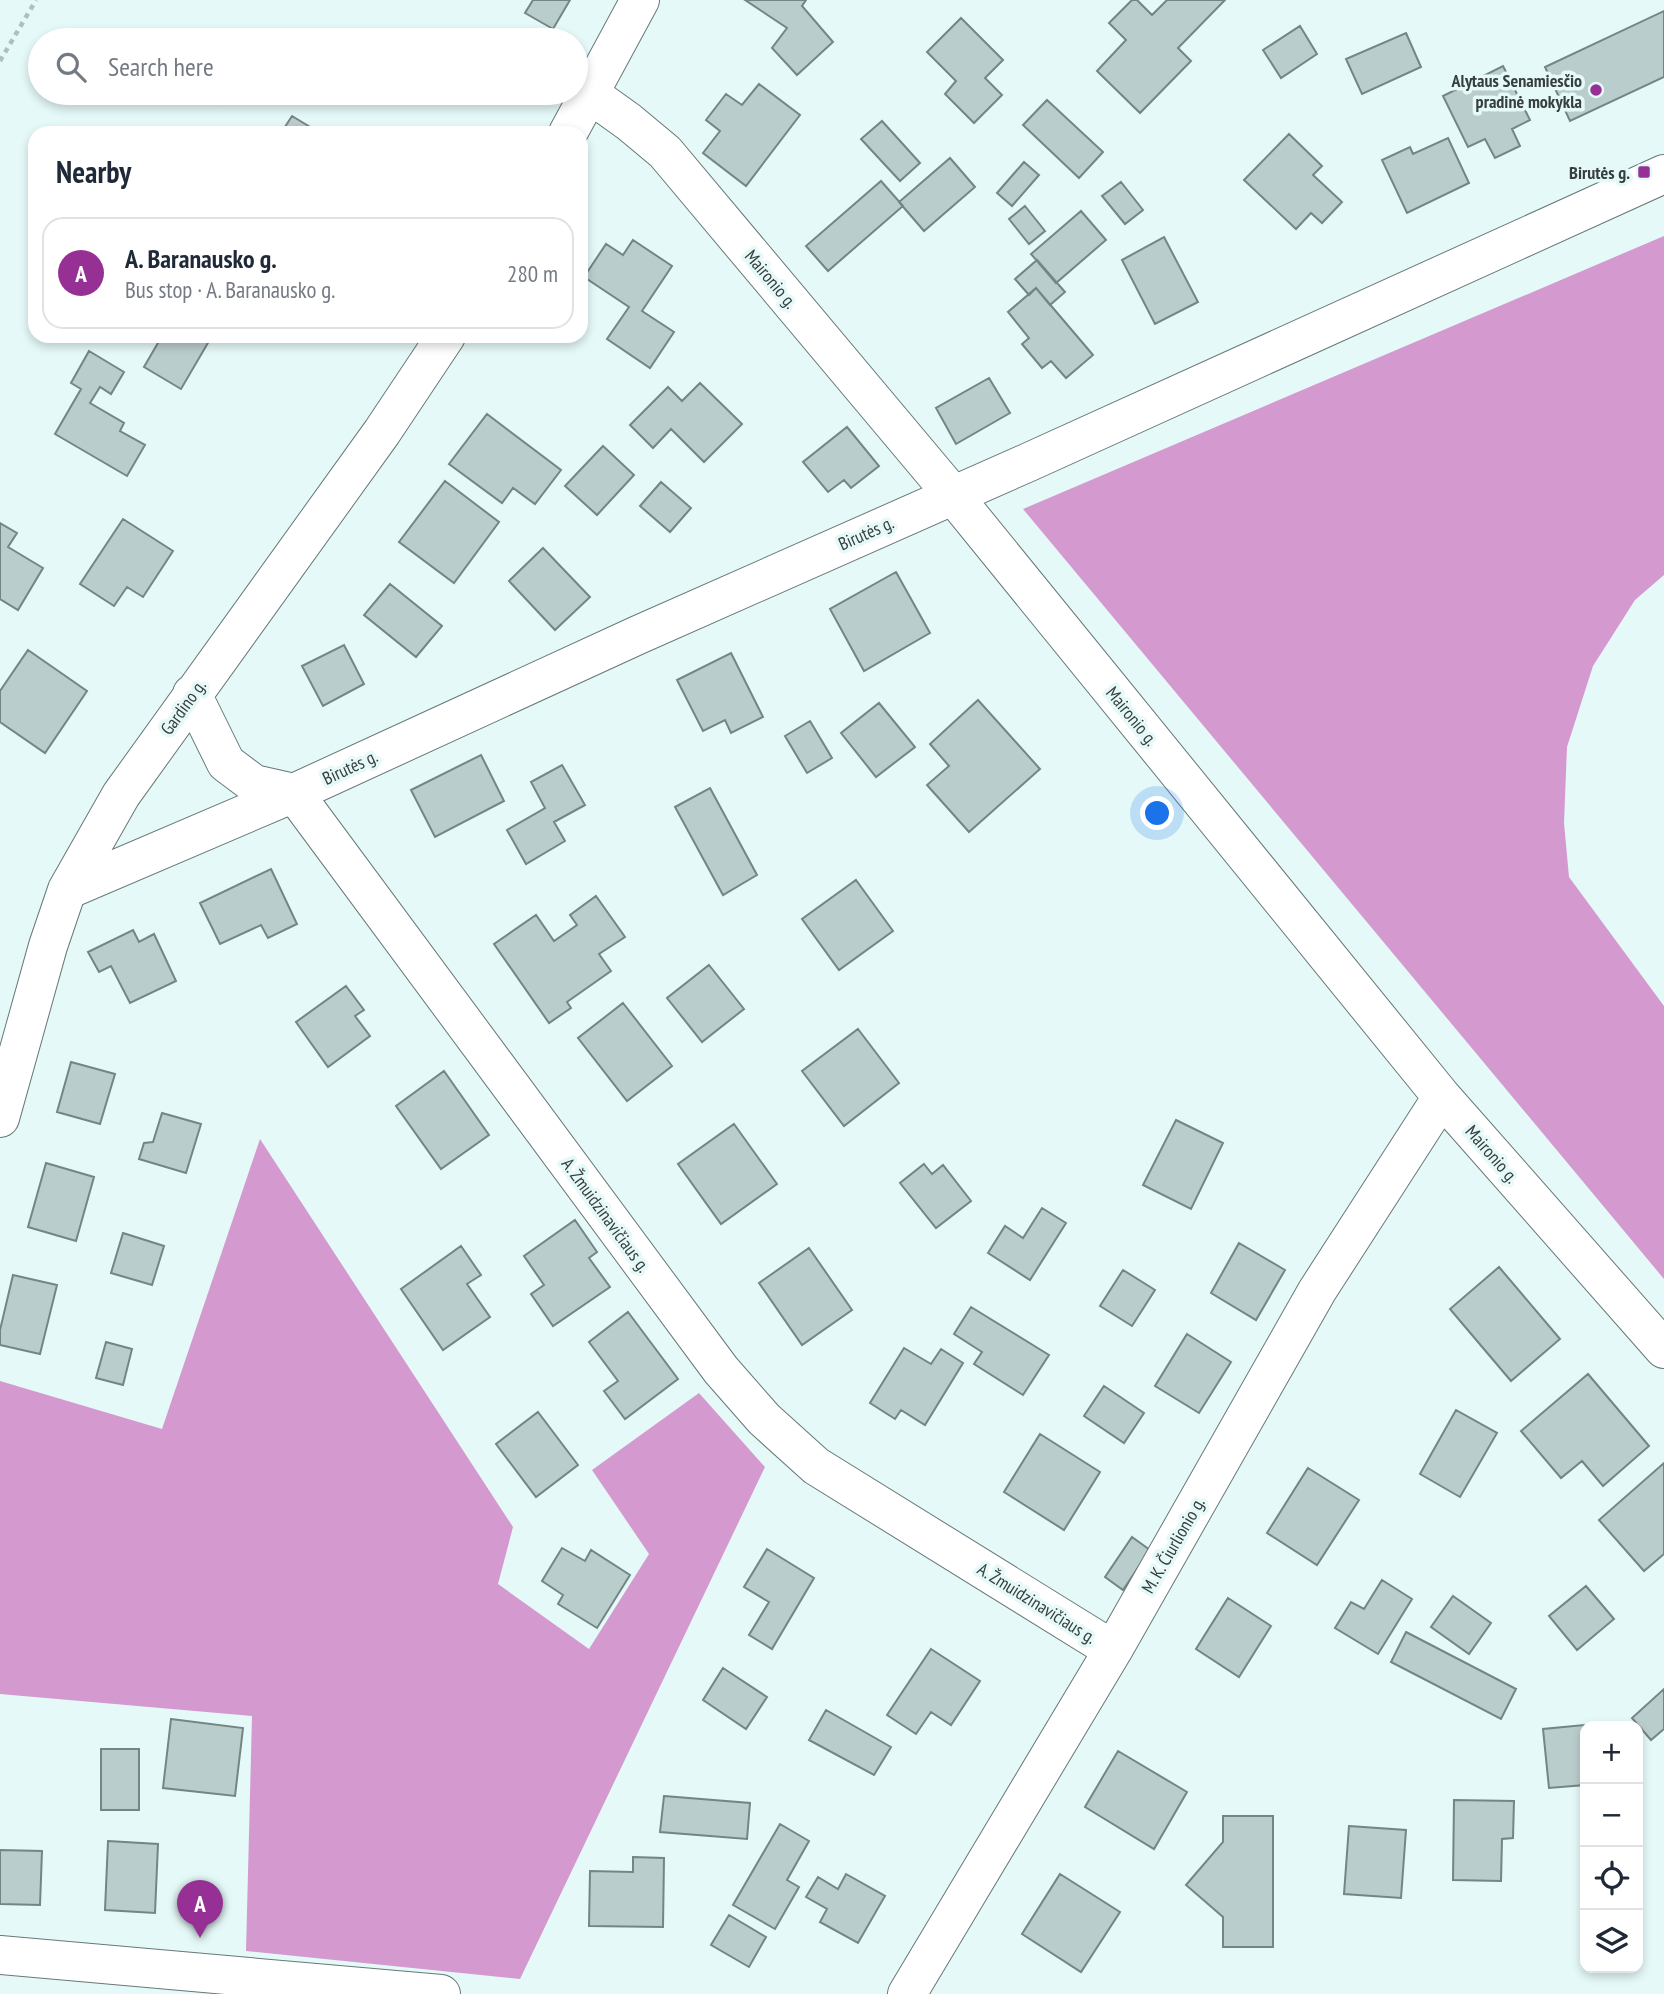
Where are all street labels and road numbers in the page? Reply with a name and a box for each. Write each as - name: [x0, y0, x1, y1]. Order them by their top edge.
- street label: Maironio g.: [740, 245, 802, 313]
- street label: Birutės g.: [835, 511, 897, 555]
- street label: Gardino g.: [155, 675, 211, 739]
- street label: Maironio g.: [1101, 682, 1163, 750]
- street label: Birutės g.: [319, 744, 381, 790]
- street label: Maironio g.: [1460, 1120, 1524, 1188]
- street label: A. Žmuidzinavičiaus g.: [557, 1153, 655, 1277]
- street label: M. K. Čiurlionio g.: [1136, 1493, 1210, 1597]
- street label: A. Žmuidzinavičiaus g.: [973, 1557, 1101, 1649]

